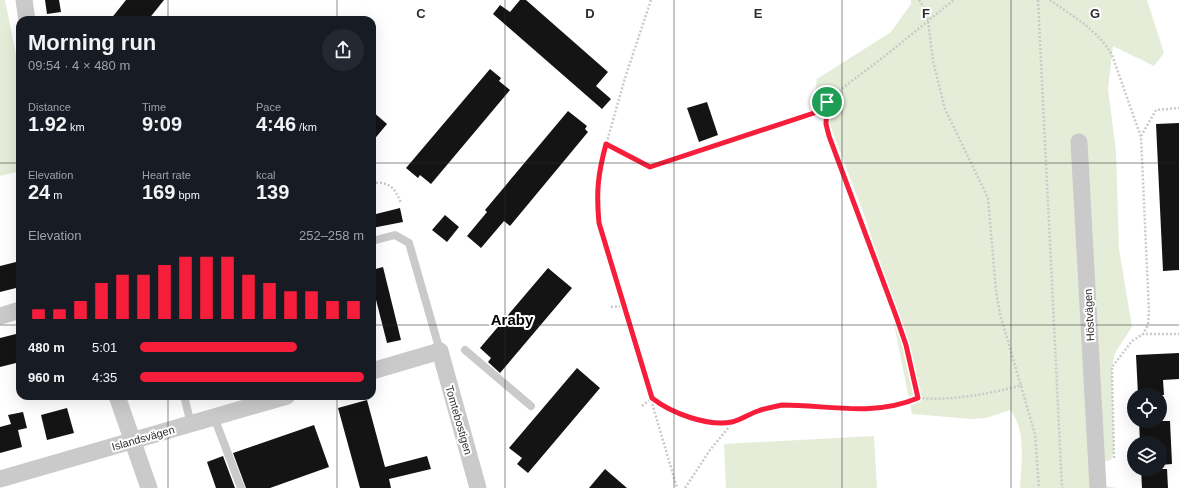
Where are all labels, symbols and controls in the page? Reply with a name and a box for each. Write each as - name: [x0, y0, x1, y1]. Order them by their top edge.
- text: C: [416, 6, 426, 21]
- text: D: [585, 6, 595, 21]
- text: E: [754, 6, 763, 21]
- text: F: [922, 6, 930, 21]
- text: G: [1090, 6, 1100, 21]
- button: share: [322, 29, 364, 71]
- text: Morning run: [28, 30, 156, 55]
- text: 09:54 · 4 × 480 m: [28, 58, 130, 73]
- pin: [810, 85, 844, 119]
- icon: arrive: [816, 91, 838, 113]
- text: Distance: [28, 101, 71, 113]
- text: Time: [142, 101, 166, 113]
- text: Pace: [256, 101, 281, 113]
- text: 1.92: [28, 113, 67, 135]
- text: 9:09: [142, 113, 182, 135]
- text: 4:46: [256, 113, 296, 135]
- text: km: [67, 121, 85, 133]
- text: /km: [296, 121, 317, 133]
- text: Elevation: [28, 169, 73, 181]
- text: Heart rate: [142, 169, 191, 181]
- text: kcal: [256, 169, 276, 181]
- text: 24: [28, 181, 50, 203]
- text: 169: [142, 181, 175, 203]
- text: 139: [256, 181, 289, 203]
- text: m: [50, 189, 62, 201]
- text: bpm: [175, 189, 200, 201]
- text: Elevation: [28, 228, 81, 243]
- text: 252–258 m: [299, 228, 364, 243]
- street label: Höstvägen: [1082, 288, 1096, 342]
- district label: Araby: [491, 311, 534, 328]
- text: 480 m: [28, 340, 65, 355]
- text: 5:01: [92, 340, 117, 355]
- text: 960 m: [28, 370, 65, 385]
- text: 4:35: [92, 370, 117, 385]
- street label: Tomtebostigen: [443, 384, 475, 456]
- map controls: [1127, 388, 1167, 476]
- button: locate: [1127, 388, 1167, 428]
- street label: Islandsvägen: [110, 423, 176, 453]
- button: layers: [1127, 436, 1167, 476]

